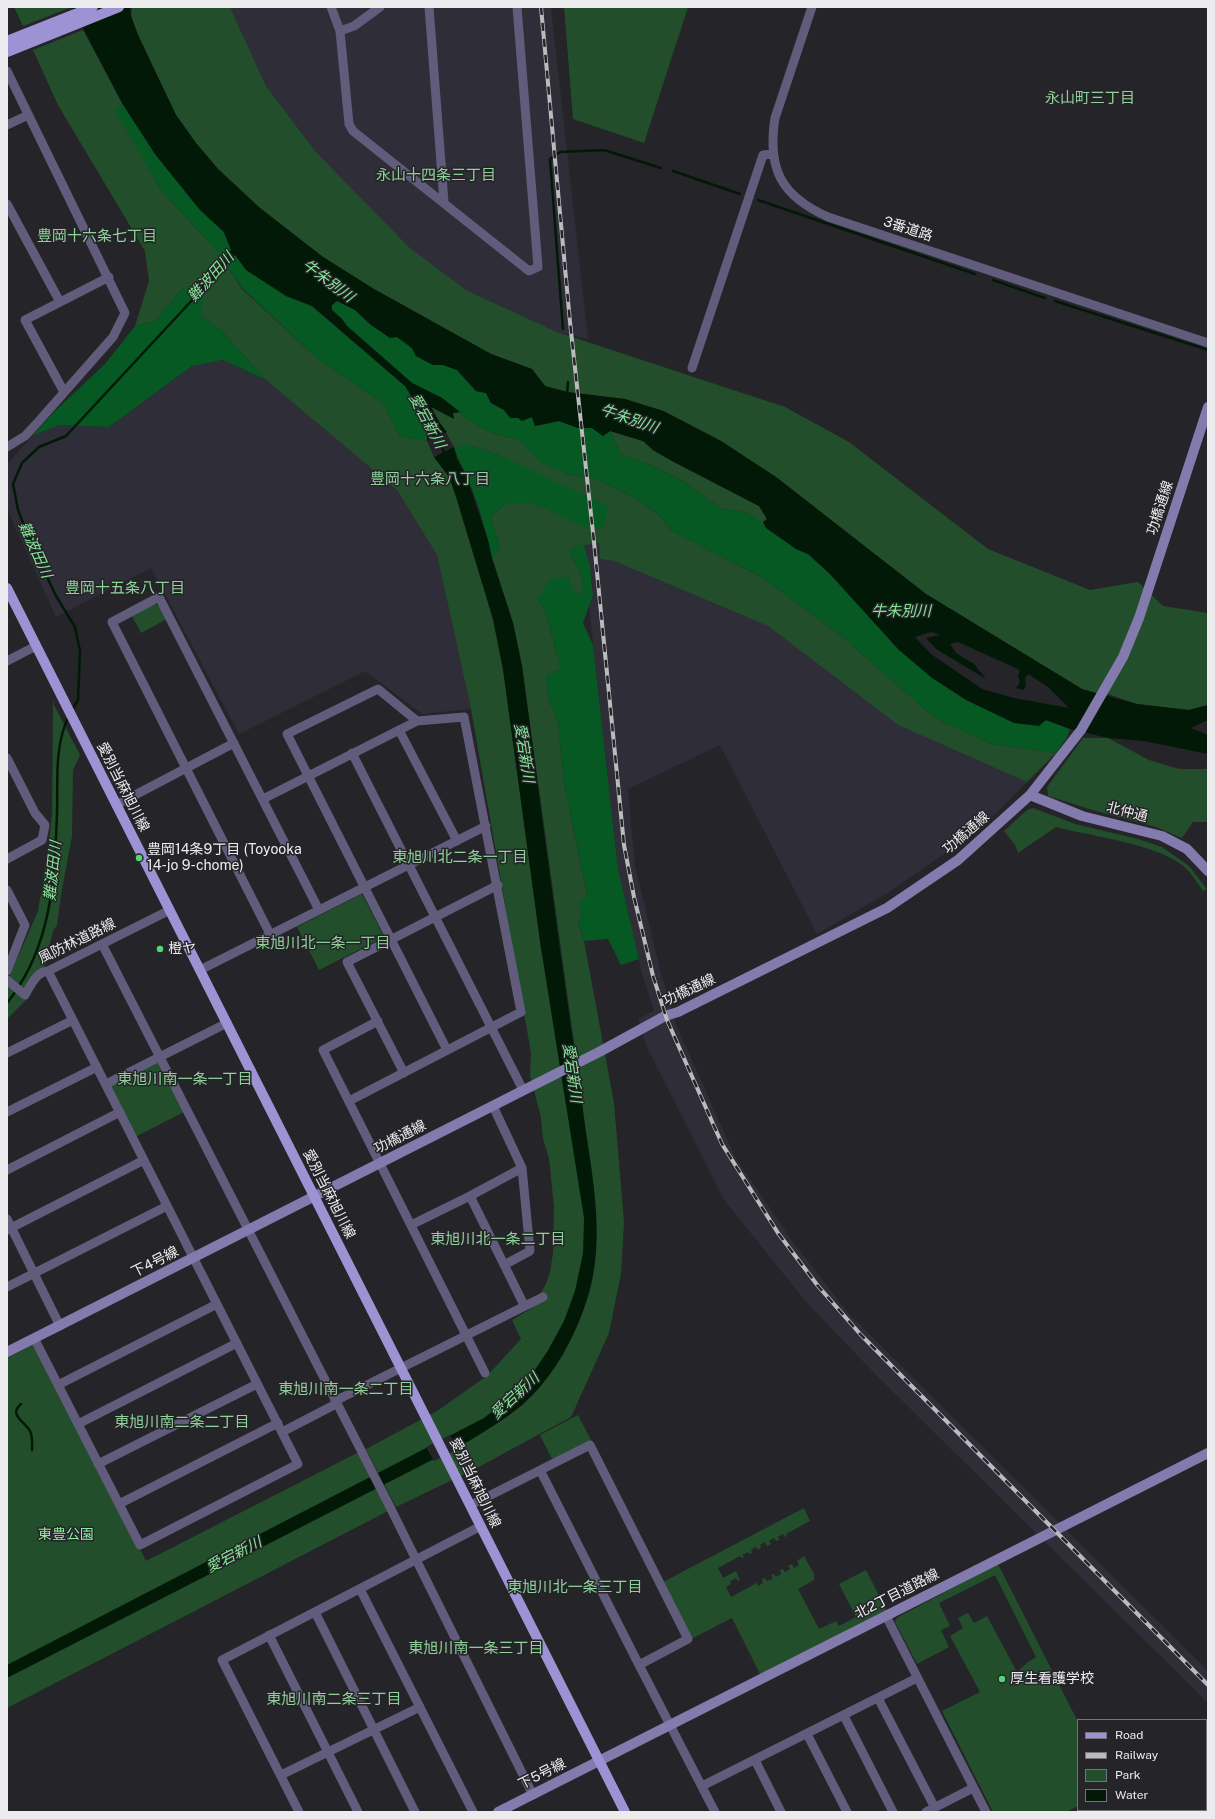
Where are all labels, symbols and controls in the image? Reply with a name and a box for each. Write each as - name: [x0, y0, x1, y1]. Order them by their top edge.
- district label: 永山町三丁目: [1045, 89, 1135, 107]
- district label: 永山十四条三丁目: [376, 166, 496, 184]
- street label: 3番道路: [881, 213, 935, 245]
- district label: 豊岡十六条七丁目: [37, 227, 157, 245]
- water label: 難波田川: [184, 249, 238, 305]
- water label: 牛朱別川: [299, 256, 357, 306]
- water label: 愛宕新川: [405, 390, 449, 452]
- water label: 牛朱別川: [598, 401, 660, 437]
- district label: 豊岡十六条八丁目: [370, 470, 490, 488]
- street label: 功橋通線: [1143, 479, 1177, 537]
- water label: 難波田川: [15, 519, 55, 581]
- district label: 豊岡十五条八丁目: [65, 579, 185, 597]
- water label: 牛朱別川: [871, 602, 931, 620]
- water label: 愛宕新川: [510, 722, 538, 784]
- street label: 愛別当麻旭川線: [93, 740, 153, 834]
- street label: 北仲通: [1105, 799, 1149, 825]
- street label: 功橋通線: [939, 808, 993, 858]
- water label: 難波田川: [41, 840, 65, 902]
- place label: 豊岡14条9丁目 (Toyooka 14-jo 9-chome): [147, 842, 302, 874]
- district label: 東旭川北二条一丁目: [393, 848, 527, 866]
- marker: 豊岡14条9丁目 (Toyooka 14-jo 9-chome): [134, 853, 144, 863]
- street label: 風防林道路線: [36, 915, 118, 967]
- district label: 東旭川北一条一丁目: [256, 934, 390, 952]
- place label: 橙ヤ: [168, 941, 196, 957]
- marker: 橙ヤ: [155, 944, 165, 954]
- street label: 功橋通線: [660, 971, 718, 1009]
- water label: 愛宕新川: [559, 1042, 585, 1104]
- district label: 東旭川南一条一丁目: [118, 1070, 252, 1088]
- street label: 功橋通線: [371, 1117, 429, 1157]
- street label: 愛別当麻旭川線: [299, 1147, 359, 1241]
- district label: 東旭川北一条二丁目: [431, 1230, 565, 1248]
- street label: 下4号線: [129, 1243, 181, 1281]
- water label: 愛宕新川: [487, 1369, 543, 1423]
- district label: 東旭川南一条二丁目: [279, 1380, 413, 1398]
- district label: 東旭川南二条二丁目: [115, 1413, 249, 1431]
- street label: 愛別当麻旭川線: [446, 1435, 504, 1531]
- park label: 東豊公園: [38, 1527, 94, 1543]
- water label: 愛宕新川: [203, 1533, 265, 1577]
- street label: 北2丁目道路線: [852, 1566, 942, 1622]
- district label: 東旭川北一条三丁目: [508, 1578, 642, 1596]
- district label: 東旭川南一条三丁目: [409, 1639, 543, 1657]
- place label: 厚生看護学校: [1010, 1671, 1094, 1687]
- marker: 厚生看護学校: [997, 1674, 1007, 1684]
- district label: 東旭川南二条三丁目: [267, 1690, 401, 1708]
- legend: [1077, 1719, 1207, 1811]
- text: Road: [1115, 1728, 1143, 1742]
- text: Railway: [1115, 1748, 1158, 1762]
- street label: 下5号線: [515, 1755, 569, 1793]
- text: Park: [1115, 1768, 1141, 1782]
- text: Water: [1115, 1788, 1148, 1802]

